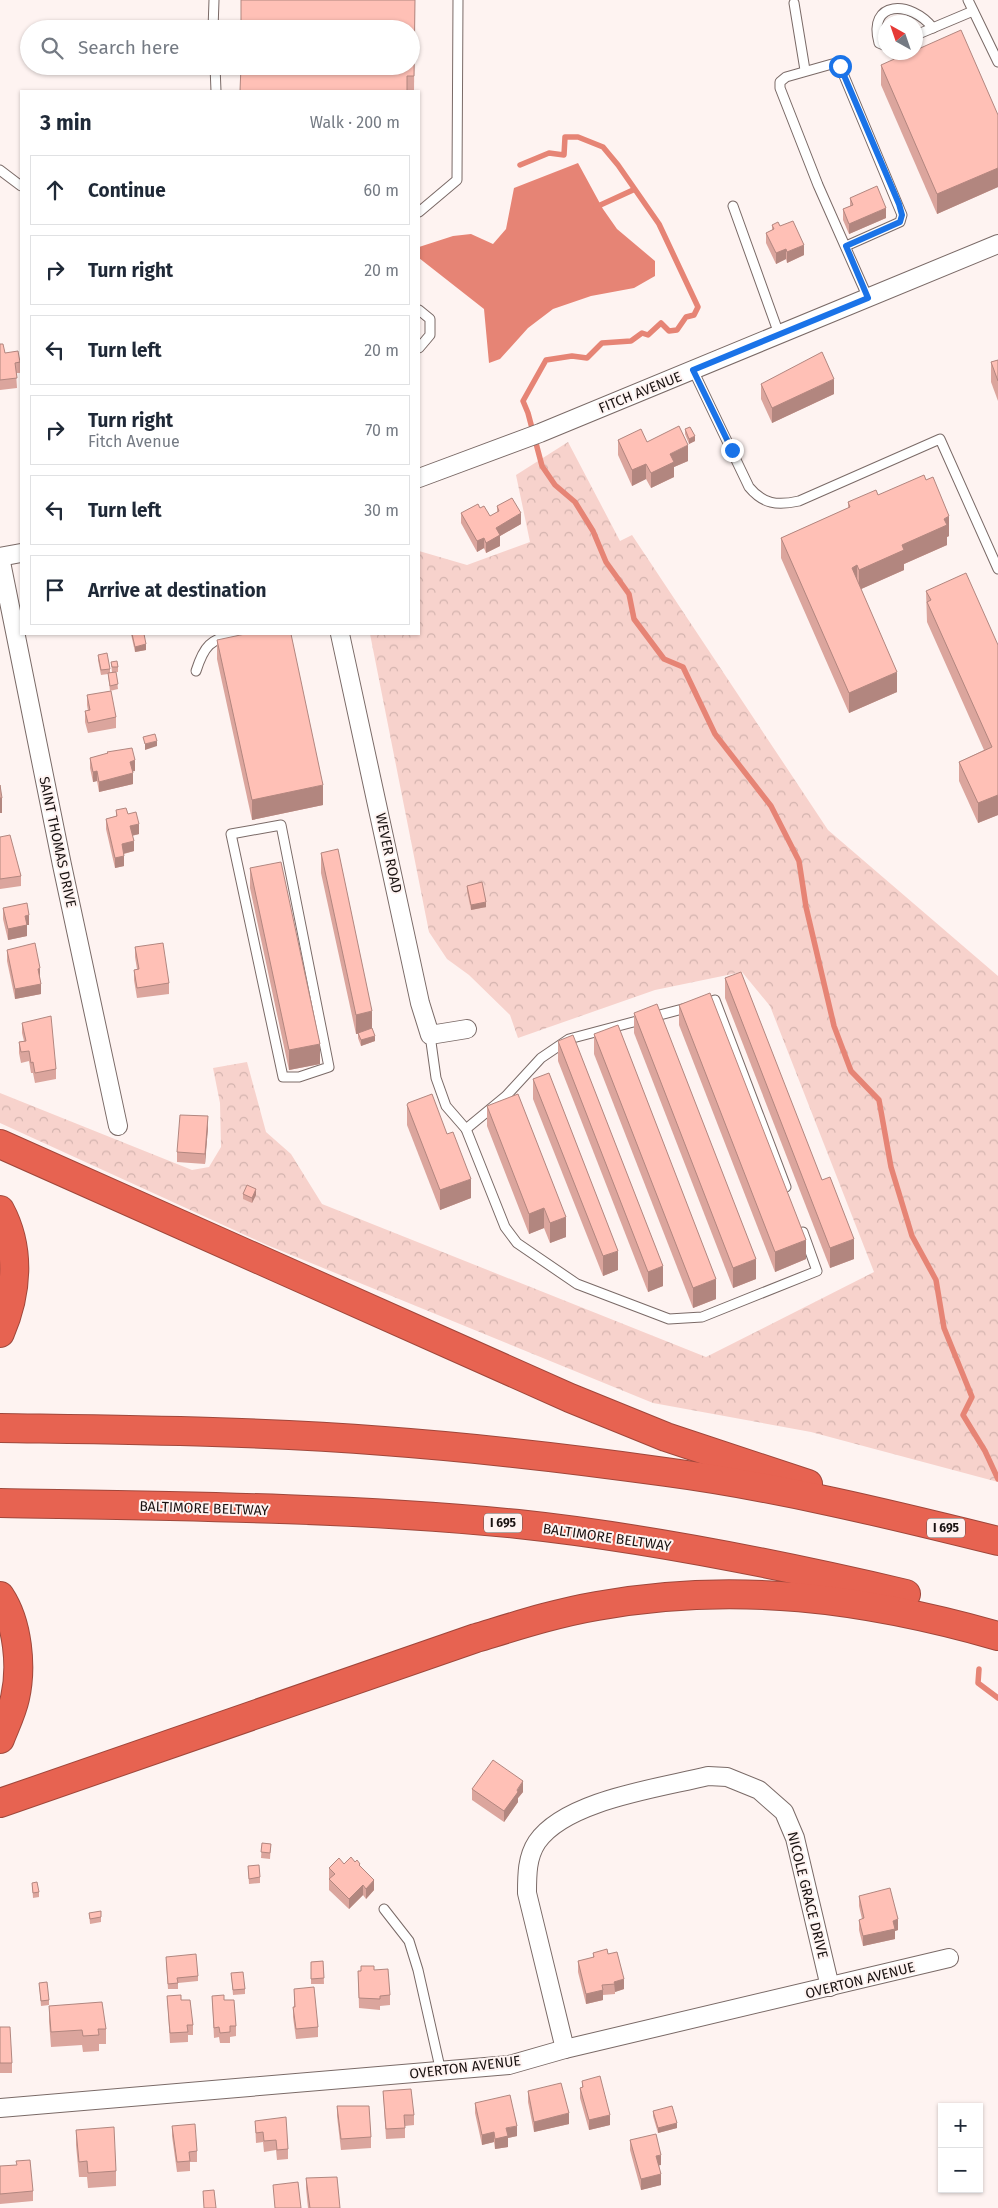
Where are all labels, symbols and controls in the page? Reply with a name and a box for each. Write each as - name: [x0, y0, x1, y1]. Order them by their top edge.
- north arrow: [878, 15, 923, 60]
- search box: [20, 20, 420, 75]
- icon: search: [38, 34, 66, 62]
- text: Search here: [78, 36, 179, 59]
- route start: [829, 55, 852, 78]
- text: 3 min: [40, 110, 92, 136]
- text: Walk · 200 m: [310, 113, 400, 132]
- icon: ahead: [41, 176, 69, 204]
- text: Continue: [88, 179, 166, 202]
- text: 60 m: [364, 181, 399, 200]
- icon: right: [41, 256, 69, 284]
- text: Turn right: [88, 259, 173, 282]
- text: 20 m: [364, 261, 399, 280]
- icon: left: [41, 336, 69, 364]
- text: Turn left: [88, 339, 162, 362]
- text: 20 m: [364, 341, 399, 360]
- street label: FITCH AVENUE: [596, 368, 684, 417]
- text: Turn right: [88, 409, 173, 432]
- icon: right: [41, 416, 69, 444]
- text: 70 m: [365, 421, 399, 440]
- text: Fitch Avenue: [88, 432, 180, 451]
- route end: [721, 439, 744, 462]
- icon: left: [41, 496, 69, 524]
- text: Turn left: [88, 499, 162, 522]
- text: 30 m: [364, 501, 399, 520]
- icon: arrive: [41, 576, 69, 604]
- text: Arrive at destination: [88, 579, 267, 602]
- street label: SAINT THOMAS DRIVE: [35, 775, 80, 909]
- street label: WEVER ROAD: [372, 812, 405, 895]
- street label: BALTIMORE BELTWAY: [139, 1498, 269, 1519]
- road number: I 695: [484, 1514, 522, 1532]
- road number: I 695: [927, 1519, 965, 1538]
- street label: BALTIMORE BELTWAY: [542, 1520, 672, 1555]
- street label: NICOLE GRACE DRIVE: [784, 1830, 832, 1960]
- street label: OVERTON AVENUE: [804, 1959, 917, 2002]
- street label: OVERTON AVENUE: [408, 2052, 522, 2083]
- map controls: [938, 2103, 983, 2193]
- button: +: [938, 2103, 983, 2148]
- button: −: [938, 2148, 983, 2193]

